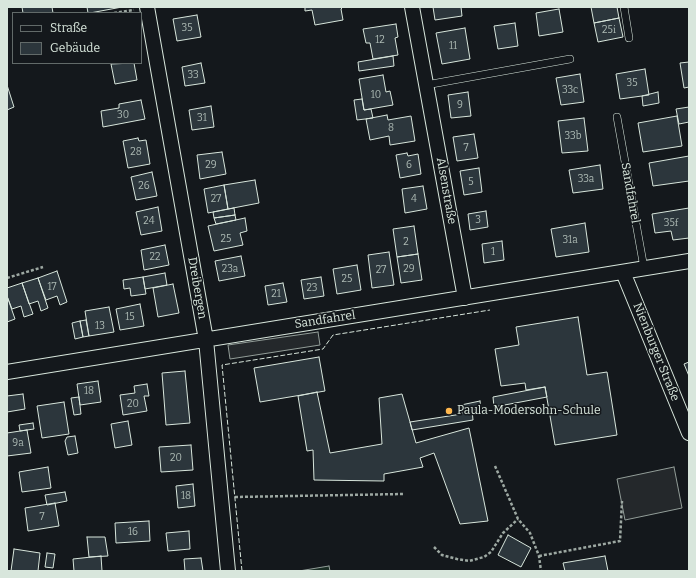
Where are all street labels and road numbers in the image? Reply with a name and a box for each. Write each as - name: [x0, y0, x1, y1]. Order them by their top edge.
- street label: Alsenstraße: [433, 157, 459, 225]
- street label: Sandfahrel: [618, 162, 642, 224]
- street label: Dreibergen: [184, 256, 210, 320]
- street label: Nienburger Straße: [630, 301, 682, 403]
- street label: Sandfahrel: [294, 308, 356, 332]

